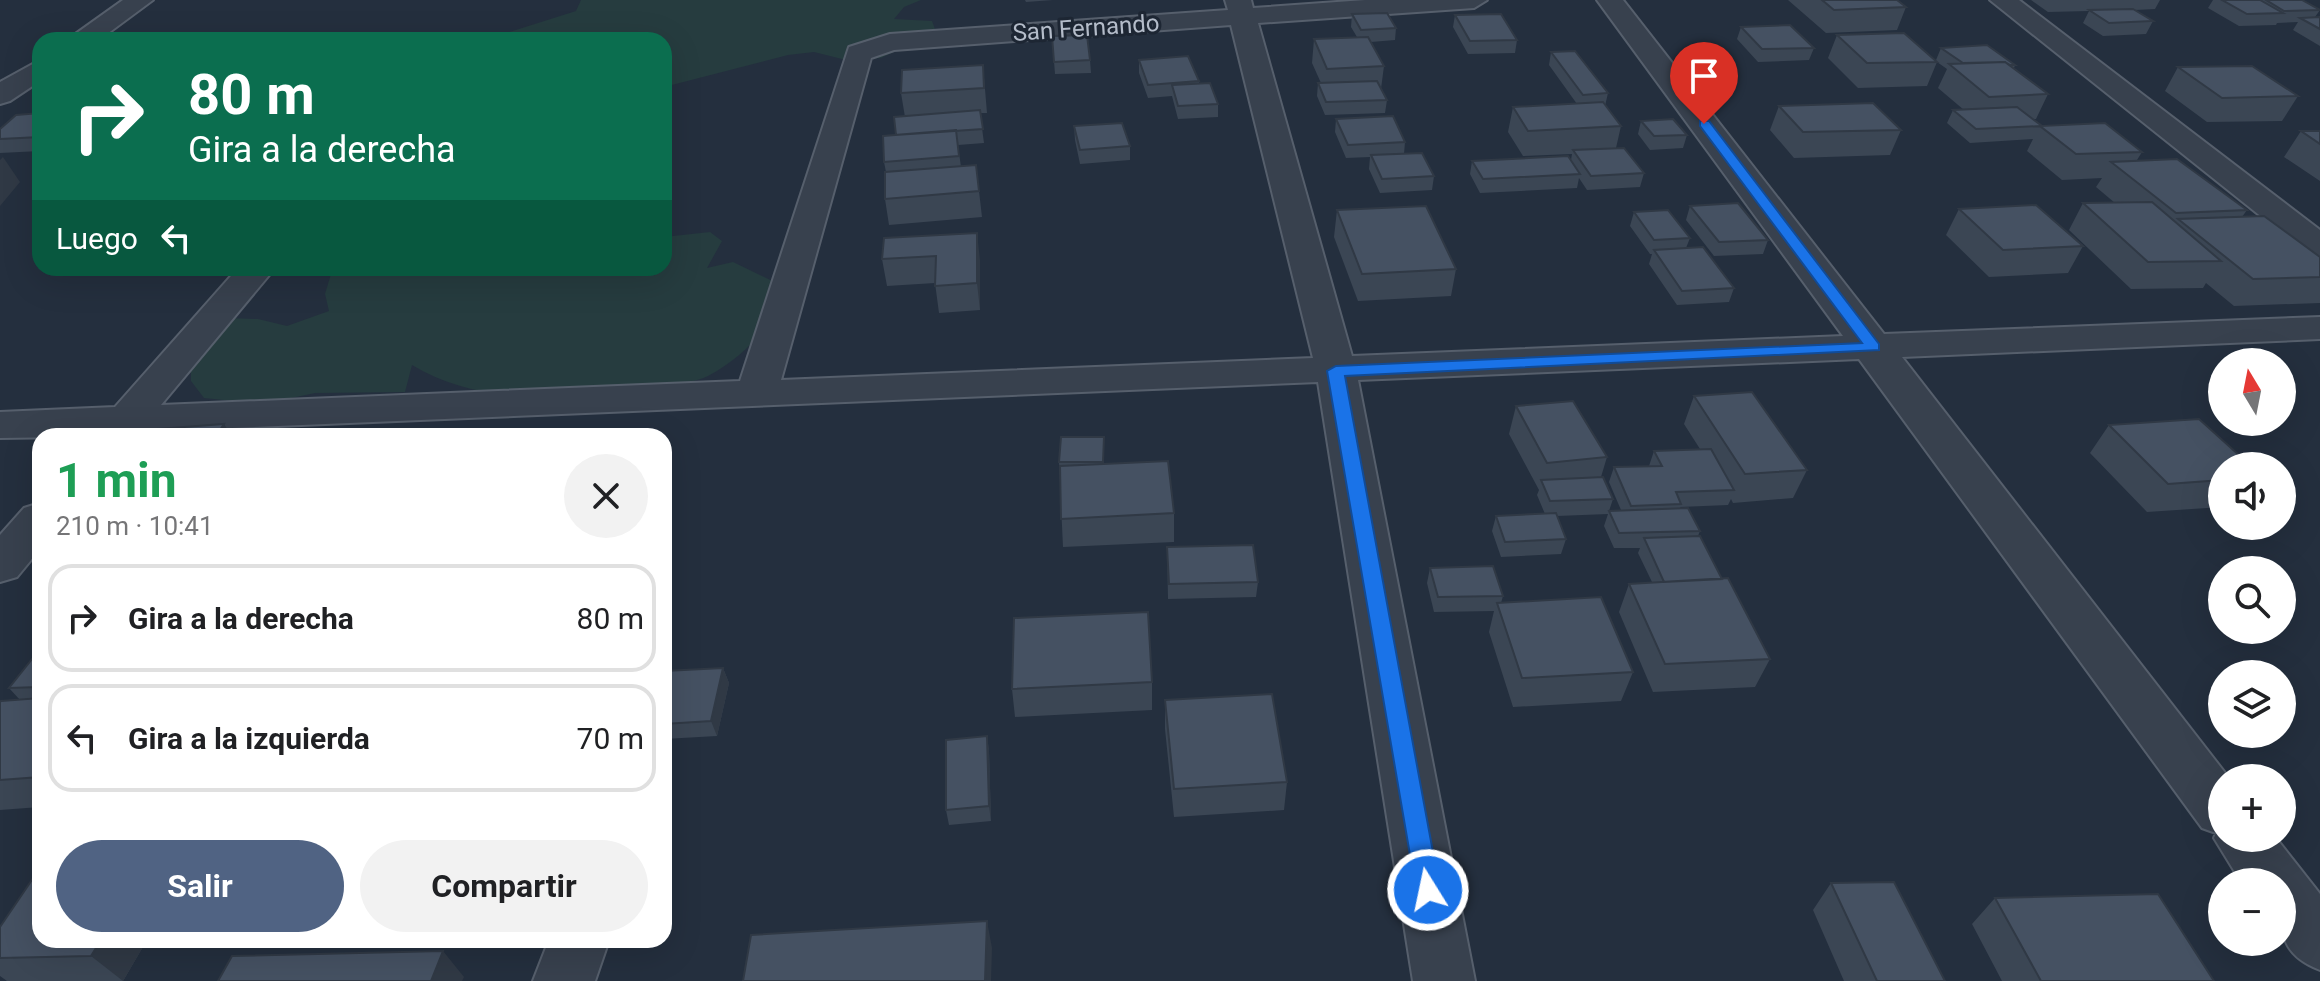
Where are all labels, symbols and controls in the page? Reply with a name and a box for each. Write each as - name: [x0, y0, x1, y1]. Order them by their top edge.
- street label: San Fernando: [1012, 9, 1160, 47]
- pin: [1670, 42, 1738, 124]
- icon: arrive: [1682, 54, 1726, 98]
- text: 80 m: [188, 62, 315, 128]
- icon: right: [56, 64, 160, 168]
- text: Gira a la derecha: [188, 129, 456, 171]
- icon: left: [154, 216, 198, 260]
- text: Luego: [56, 221, 138, 256]
- north arrow: [2208, 348, 2296, 436]
- map controls: [2208, 348, 2296, 956]
- text: 1 min: [56, 452, 177, 509]
- button: sound: [2208, 452, 2296, 540]
- button: close: [564, 454, 648, 538]
- text: 210 m · 10:41: [56, 511, 214, 541]
- button: search: [2208, 556, 2296, 644]
- icon: right: [60, 596, 104, 640]
- text: Gira a la derecha: [128, 601, 354, 636]
- text: 80 m: [577, 601, 644, 636]
- button: layers: [2208, 660, 2296, 748]
- icon: left: [60, 716, 104, 760]
- text: Gira a la izquierda: [128, 721, 370, 756]
- text: 70 m: [577, 721, 644, 756]
- button: +: [2208, 764, 2296, 852]
- button: Salir: [56, 840, 344, 932]
- button: Compartir: [360, 840, 648, 932]
- position arrow: [1386, 848, 1470, 932]
- button: −: [2208, 868, 2296, 956]

